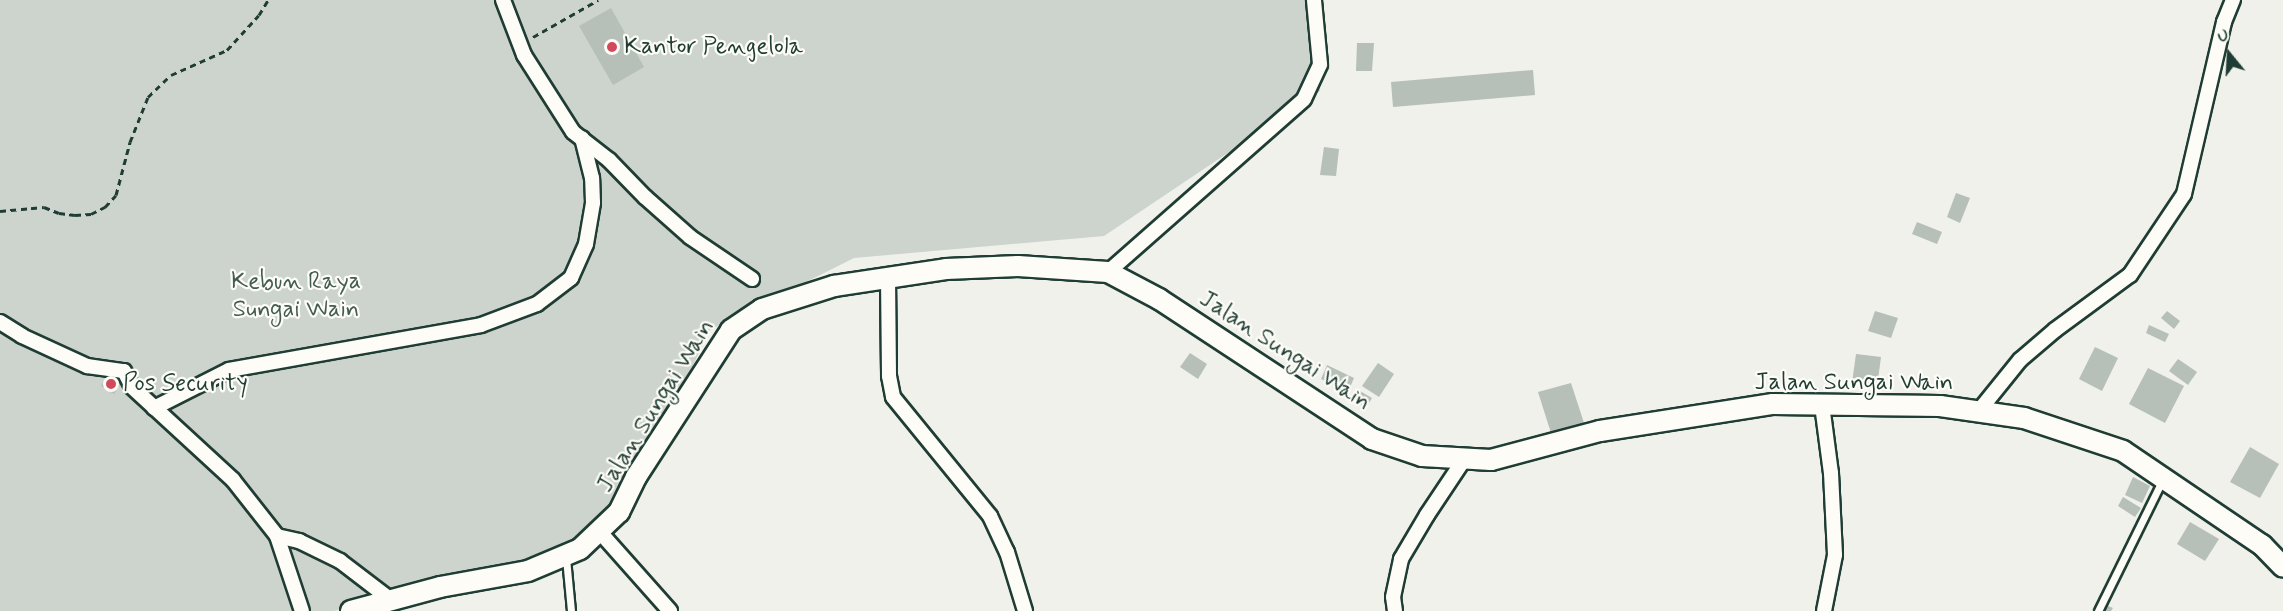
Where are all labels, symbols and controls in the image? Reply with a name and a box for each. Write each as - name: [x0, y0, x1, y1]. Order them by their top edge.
- north arrow: [2199, 24, 2259, 84]
- text: U: [2215, 25, 2231, 48]
- place label: Kantor Pengelola: [624, 33, 796, 61]
- marker: Kantor Pengelola: [605, 40, 619, 54]
- park label: Kebun Raya Sungai Wain: [232, 268, 360, 324]
- street label: Jalan Sungai Wain: [1195, 286, 1375, 416]
- street label: Jalan Sungai Wain: [592, 315, 720, 497]
- street label: Jalan Sungai Wain: [1756, 369, 1952, 397]
- place label: Pos Security: [123, 370, 250, 398]
- marker: Pos Security: [104, 377, 118, 391]

